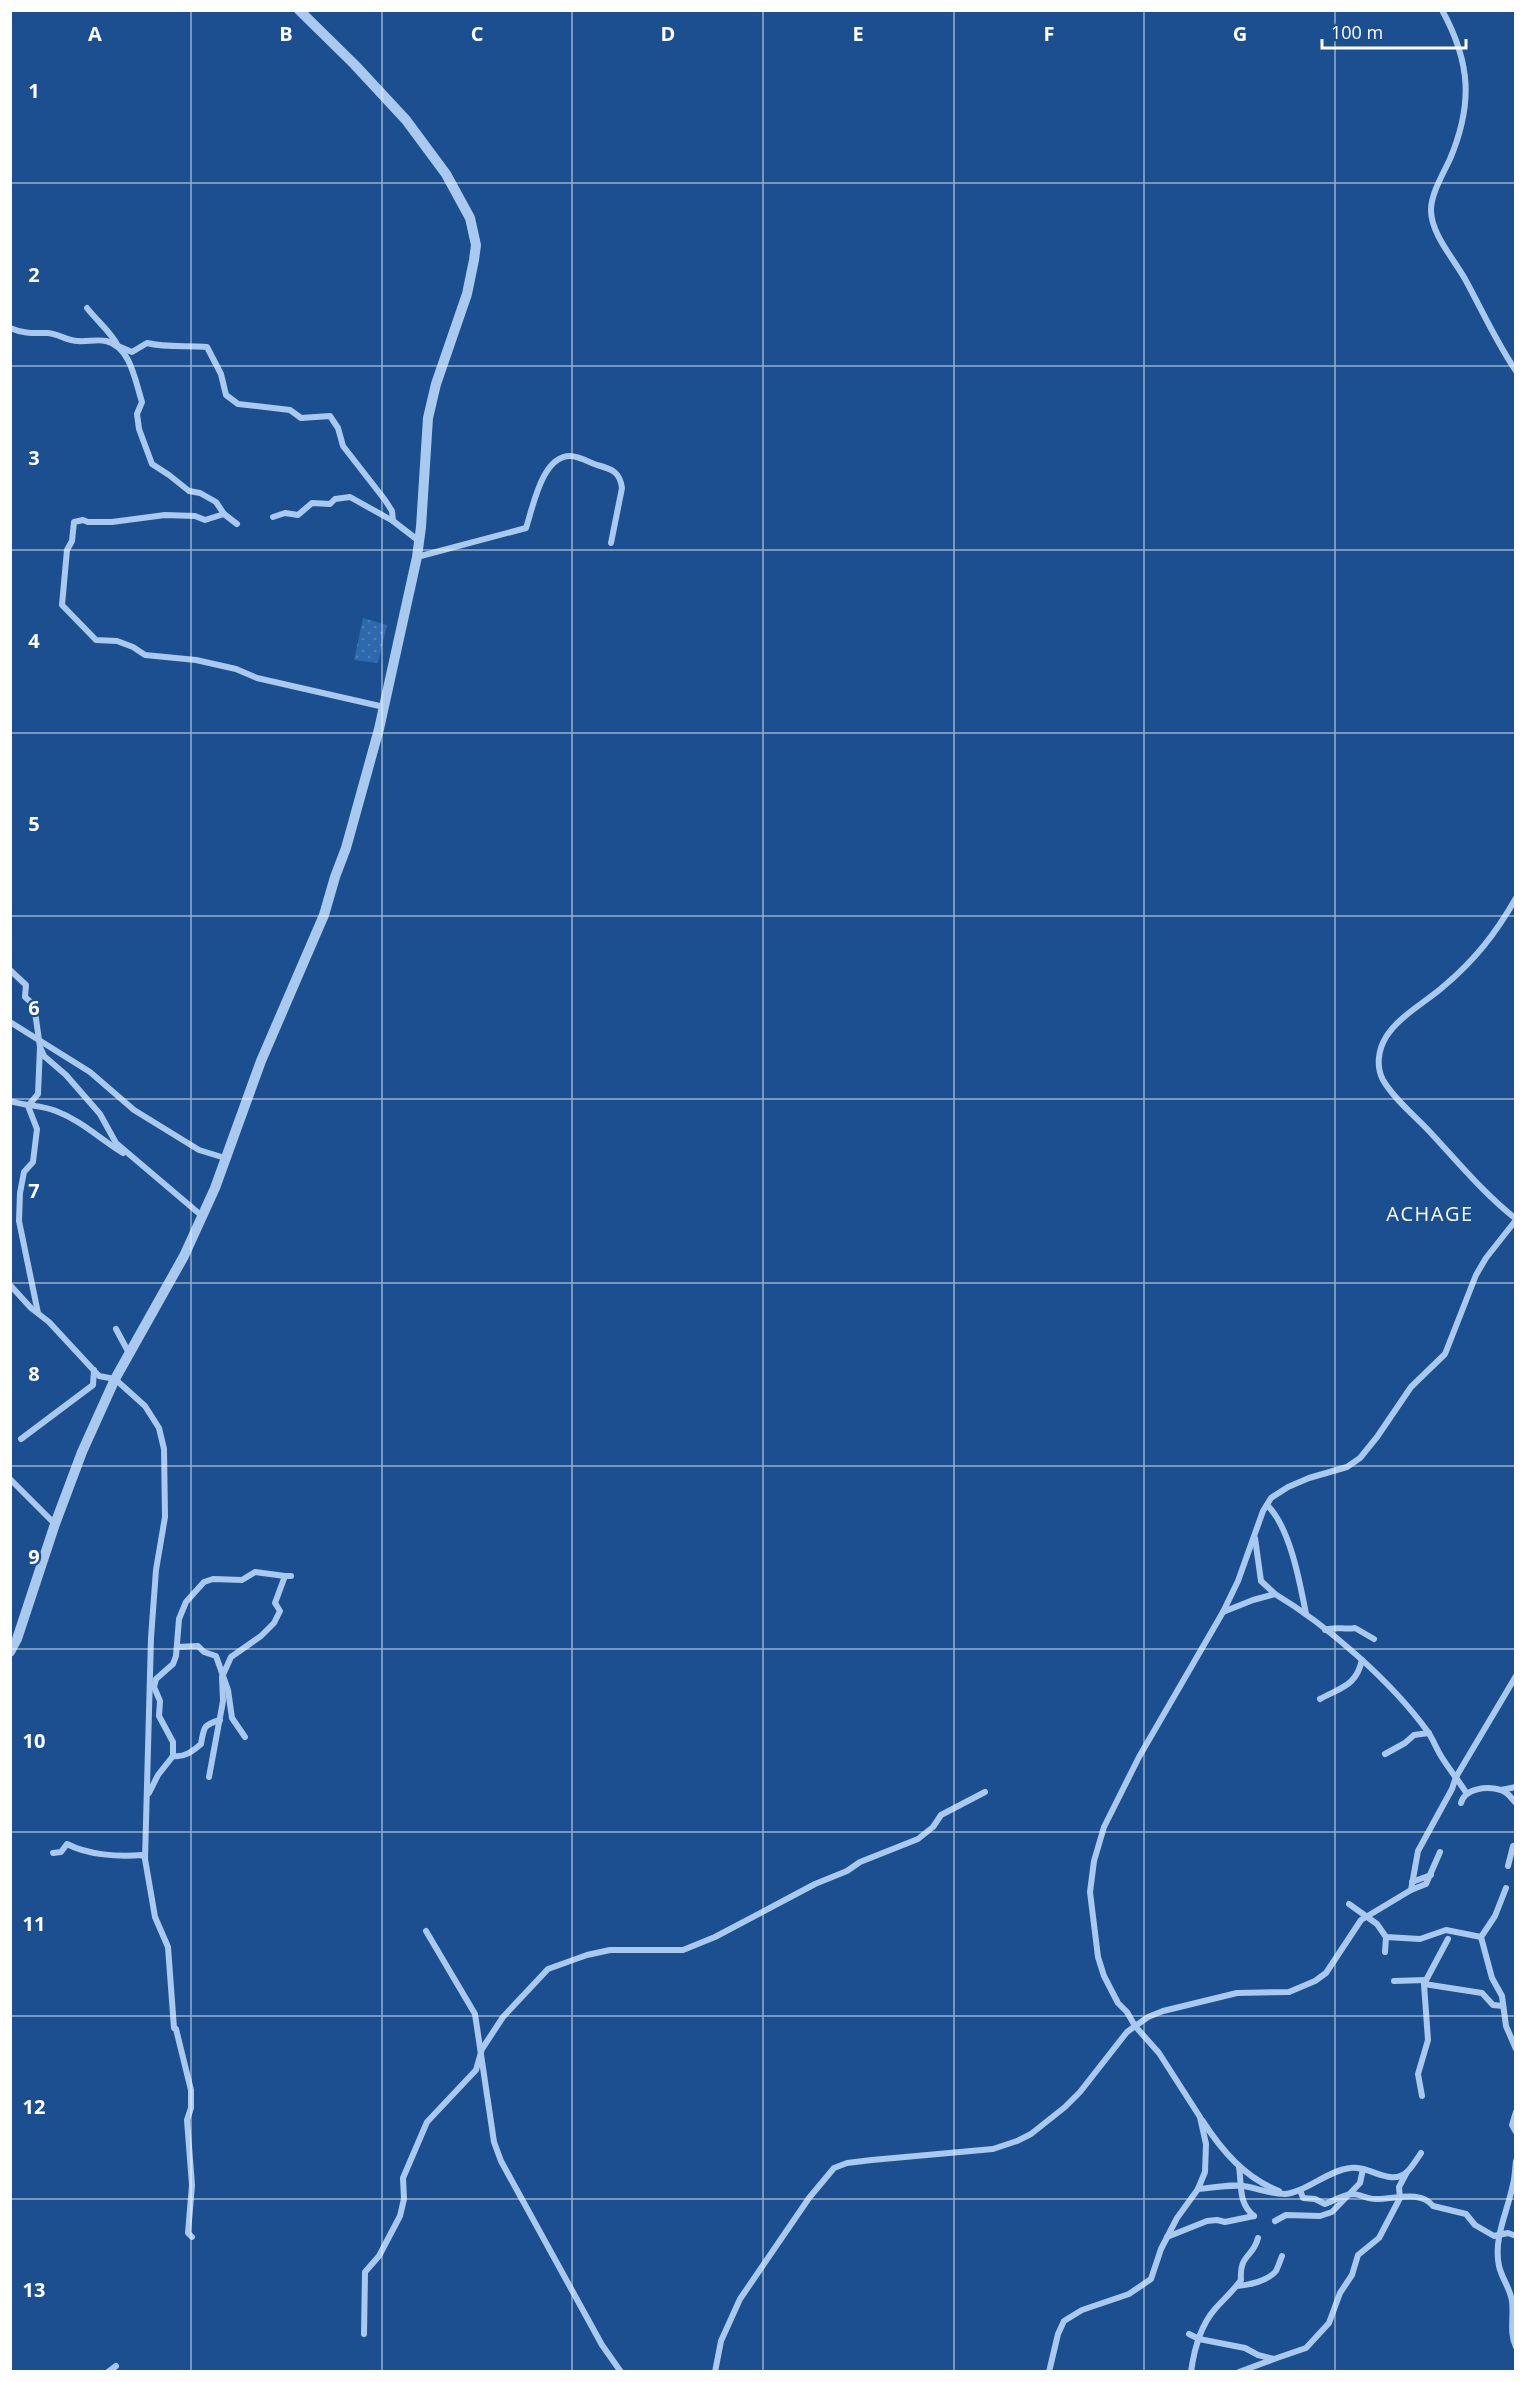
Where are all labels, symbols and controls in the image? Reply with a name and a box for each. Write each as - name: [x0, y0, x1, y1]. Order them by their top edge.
- scale bar: [1322, 12, 1466, 50]
- text: A: [88, 20, 102, 47]
- text: B: [279, 20, 293, 47]
- text: C: [471, 20, 484, 47]
- text: D: [661, 20, 675, 47]
- text: E: [852, 20, 864, 47]
- text: F: [1044, 20, 1054, 47]
- text: G: [1233, 20, 1247, 47]
- text: 100 m: [1331, 20, 1383, 44]
- text: 1: [28, 77, 40, 104]
- text: 2: [28, 261, 40, 288]
- text: 3: [28, 444, 40, 471]
- text: 4: [28, 627, 40, 654]
- text: 5: [28, 810, 40, 837]
- text: 6: [28, 994, 40, 1021]
- text: 7: [28, 1177, 40, 1204]
- district label: ACHAGE: [1386, 1200, 1474, 1227]
- text: 8: [28, 1360, 40, 1387]
- text: 9: [28, 1543, 40, 1570]
- text: 10: [23, 1727, 45, 1754]
- text: 11: [23, 1910, 45, 1937]
- text: 12: [23, 2093, 45, 2120]
- text: 13: [23, 2276, 45, 2303]

